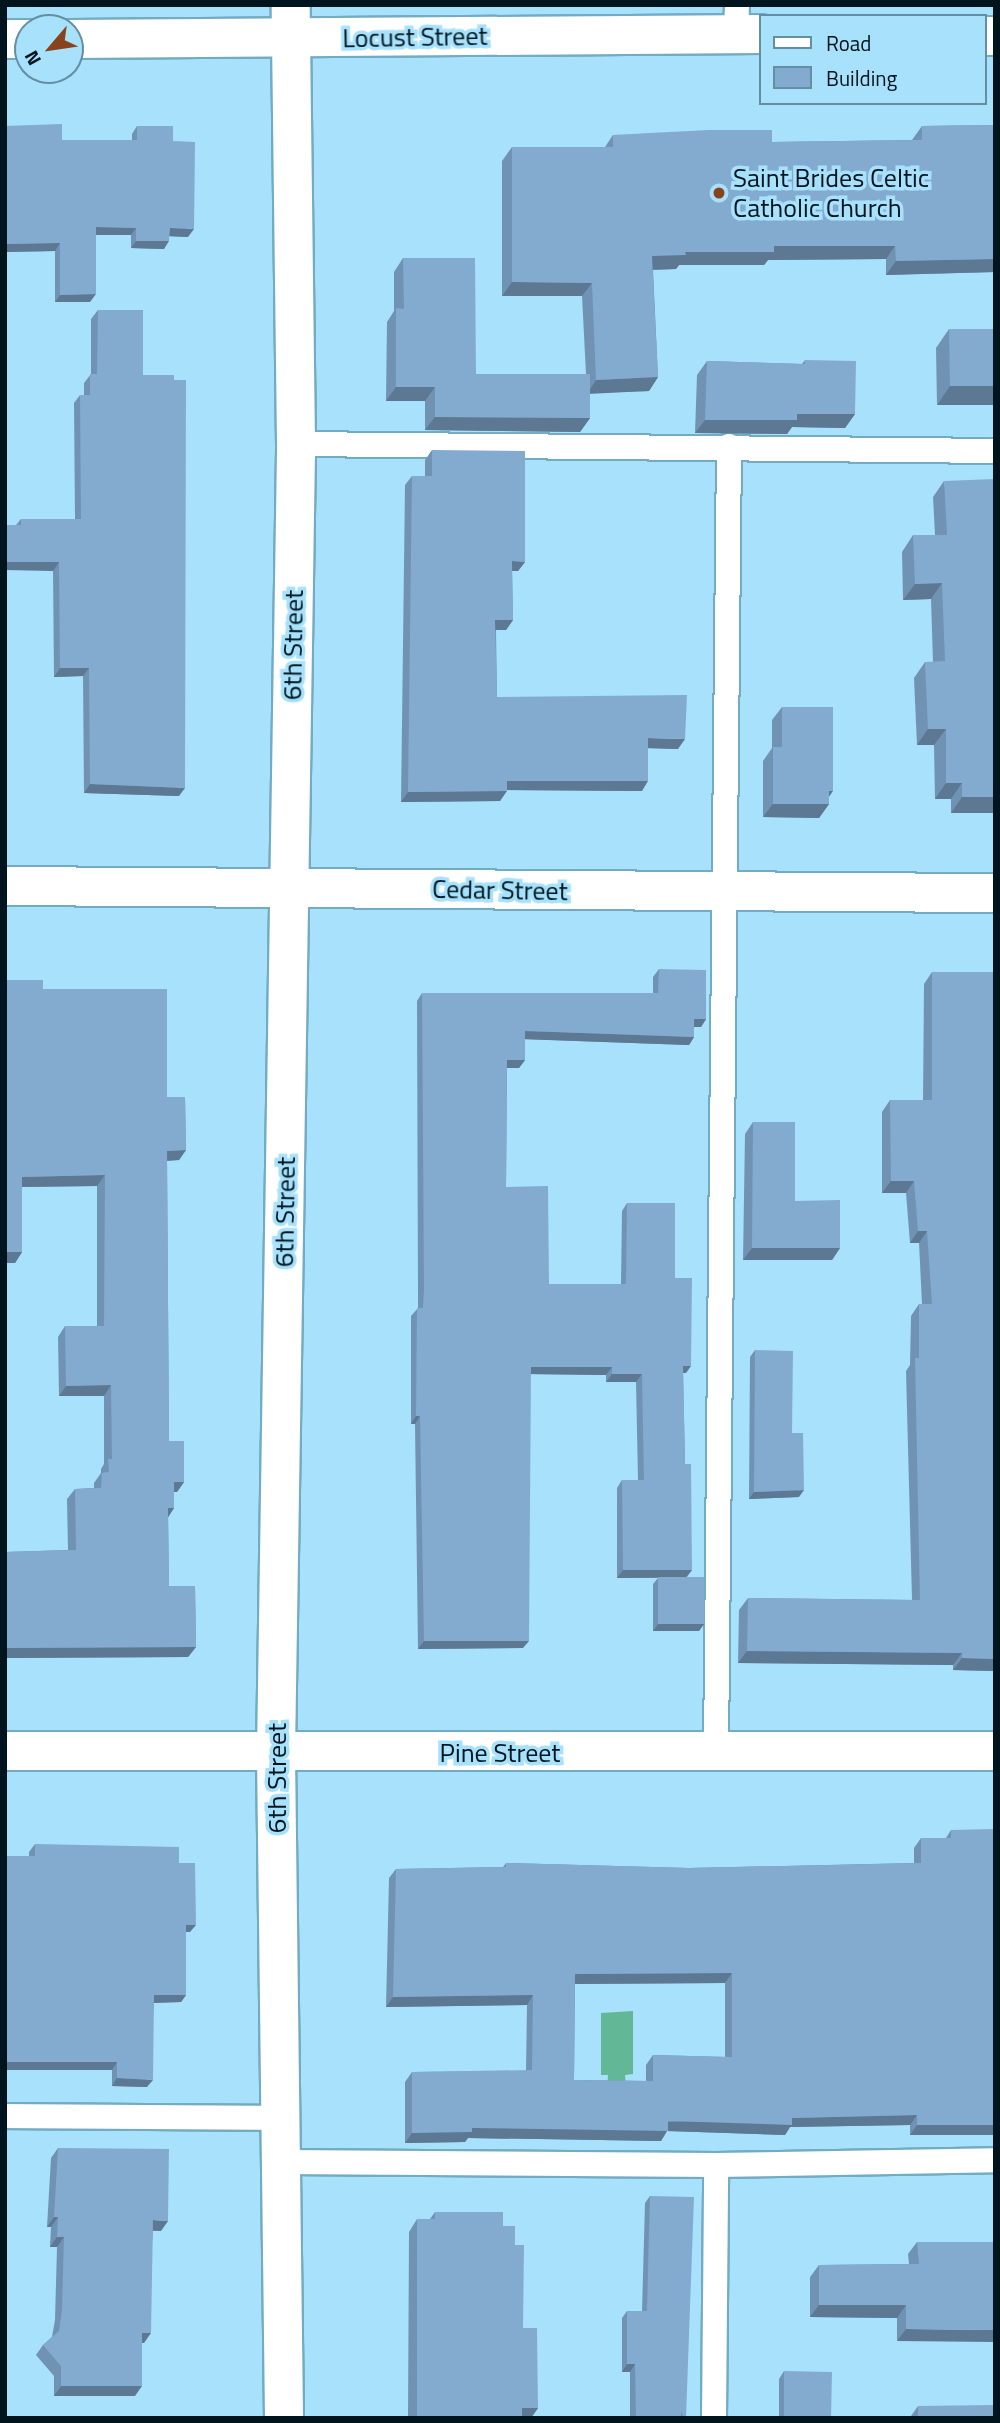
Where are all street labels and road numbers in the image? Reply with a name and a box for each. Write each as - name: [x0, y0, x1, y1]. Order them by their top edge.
- street label: Locust Street: [342, 20, 488, 54]
- street label: 6th Street: [276, 590, 310, 700]
- street label: Cedar Street: [432, 873, 568, 907]
- street label: 6th Street: [268, 1157, 302, 1267]
- street label: 6th Street: [261, 1723, 293, 1833]
- street label: Pine Street: [440, 1737, 560, 1769]

